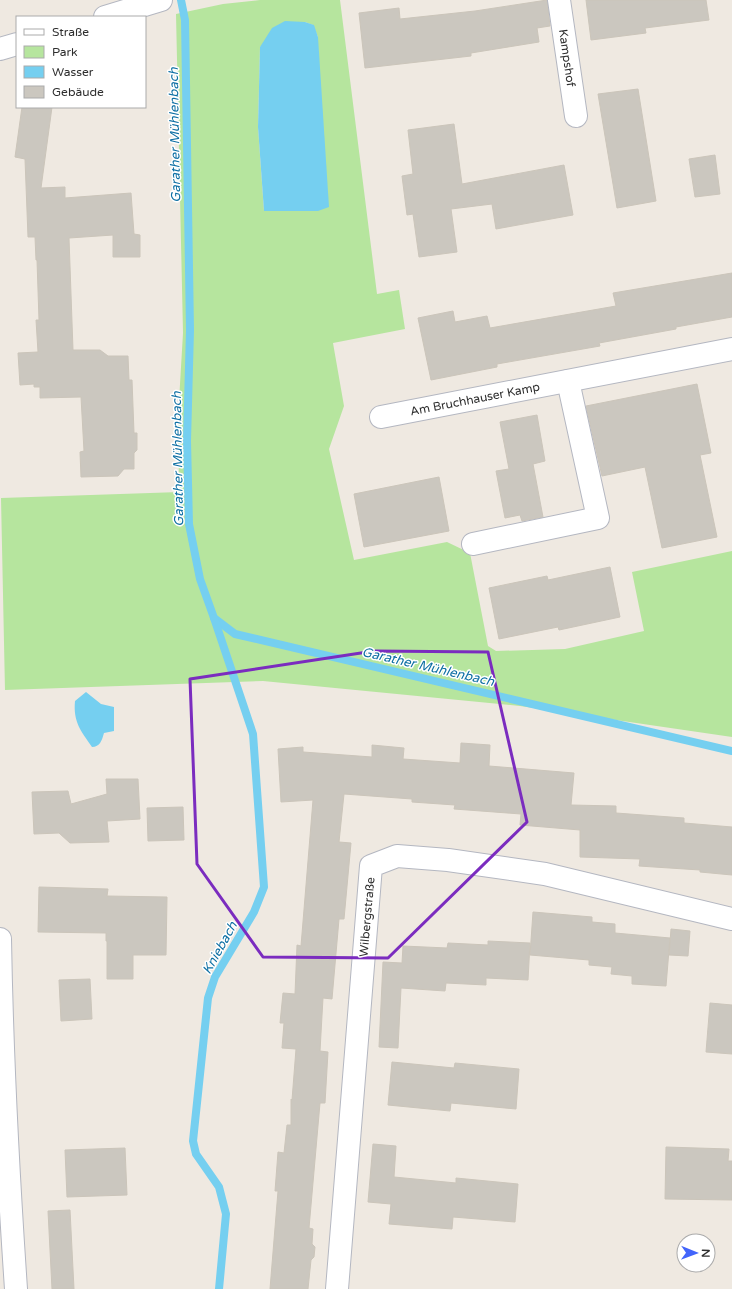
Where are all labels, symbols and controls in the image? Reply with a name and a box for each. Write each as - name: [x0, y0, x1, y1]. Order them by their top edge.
- legend: [16, 16, 146, 108]
- text: Straße: [52, 25, 89, 39]
- street label: Kampshof: [556, 28, 578, 88]
- text: Park: [52, 45, 78, 59]
- text: Wasser: [52, 65, 94, 79]
- water label: Garather Mühlenbach: [166, 66, 184, 203]
- text: Gebäude: [52, 85, 104, 99]
- street label: Am Bruchhauser Kamp: [409, 380, 541, 418]
- water label: Garather Mühlenbach: [169, 390, 187, 527]
- water label: Garather Mühlenbach: [360, 644, 497, 690]
- street label: Wilbergstraße: [357, 876, 377, 957]
- water label: Kniebach: [199, 918, 241, 977]
- north arrow: [676, 1233, 716, 1273]
- text: N: [699, 1249, 712, 1258]

